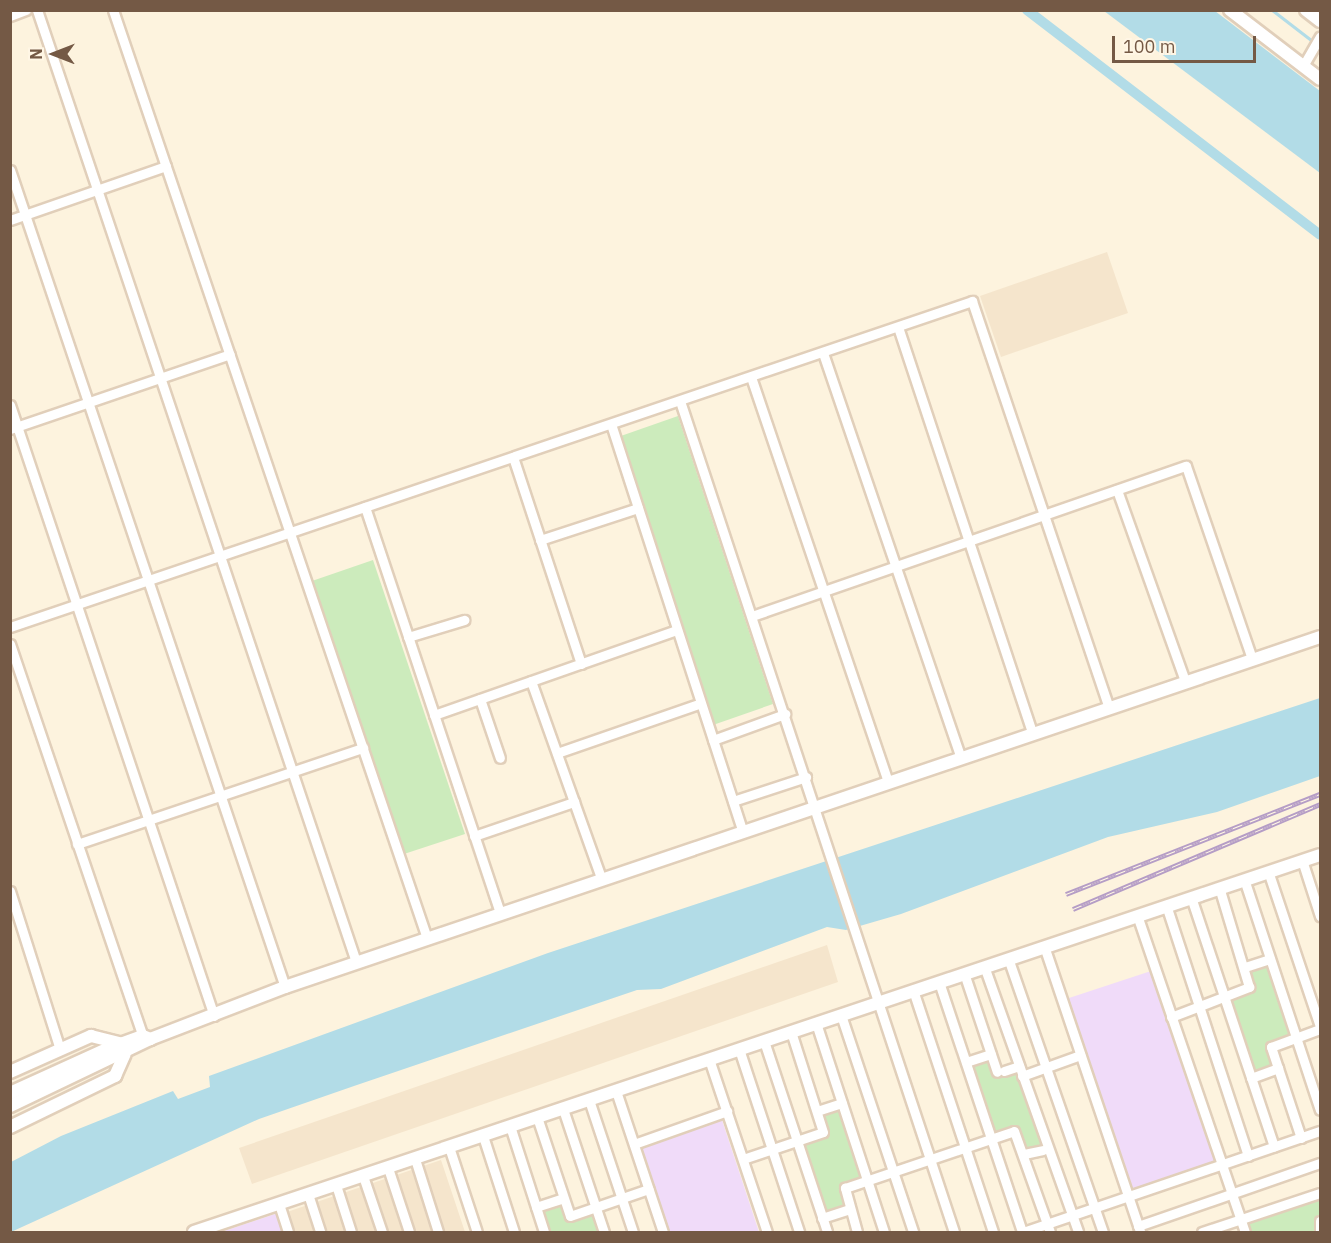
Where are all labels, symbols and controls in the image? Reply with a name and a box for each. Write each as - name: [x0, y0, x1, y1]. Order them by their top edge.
- north arrow: [24, 24, 84, 84]
- scale bar: [1115, 24, 1259, 62]
- text: 100 m: [1123, 35, 1175, 58]
- text: N: [26, 48, 46, 60]

